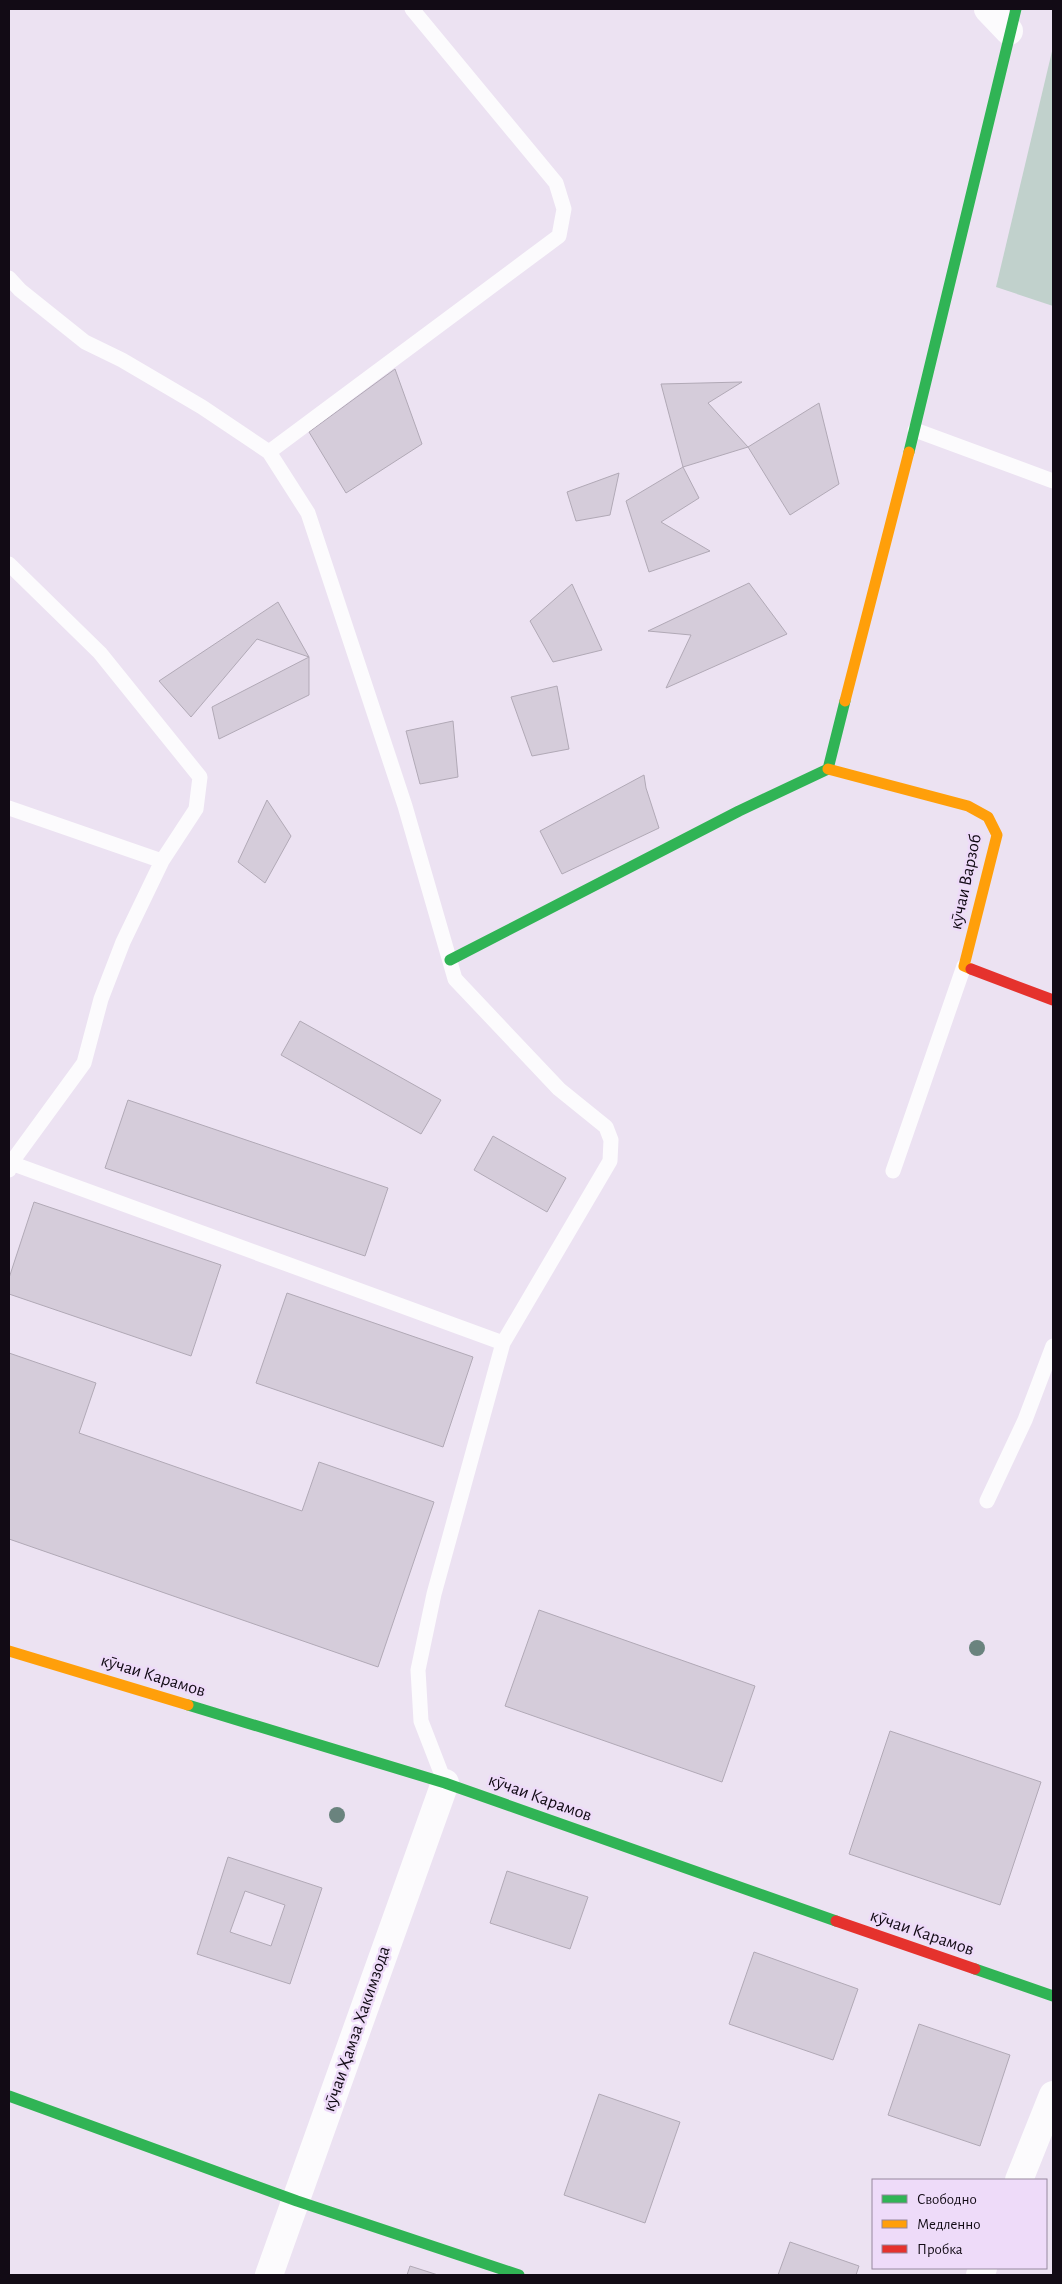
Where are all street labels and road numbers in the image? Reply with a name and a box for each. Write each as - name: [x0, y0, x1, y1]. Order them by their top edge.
- street label: кӯчаи Варзоб: [946, 832, 985, 931]
- street label: кӯчаи Карамов: [98, 1652, 208, 1700]
- street label: кӯчаи Карамов: [486, 1771, 594, 1825]
- street label: кӯчаи Карамов: [868, 1907, 976, 1959]
- street label: кӯчаи Ҳамза Хакимзода: [320, 1944, 394, 2114]

